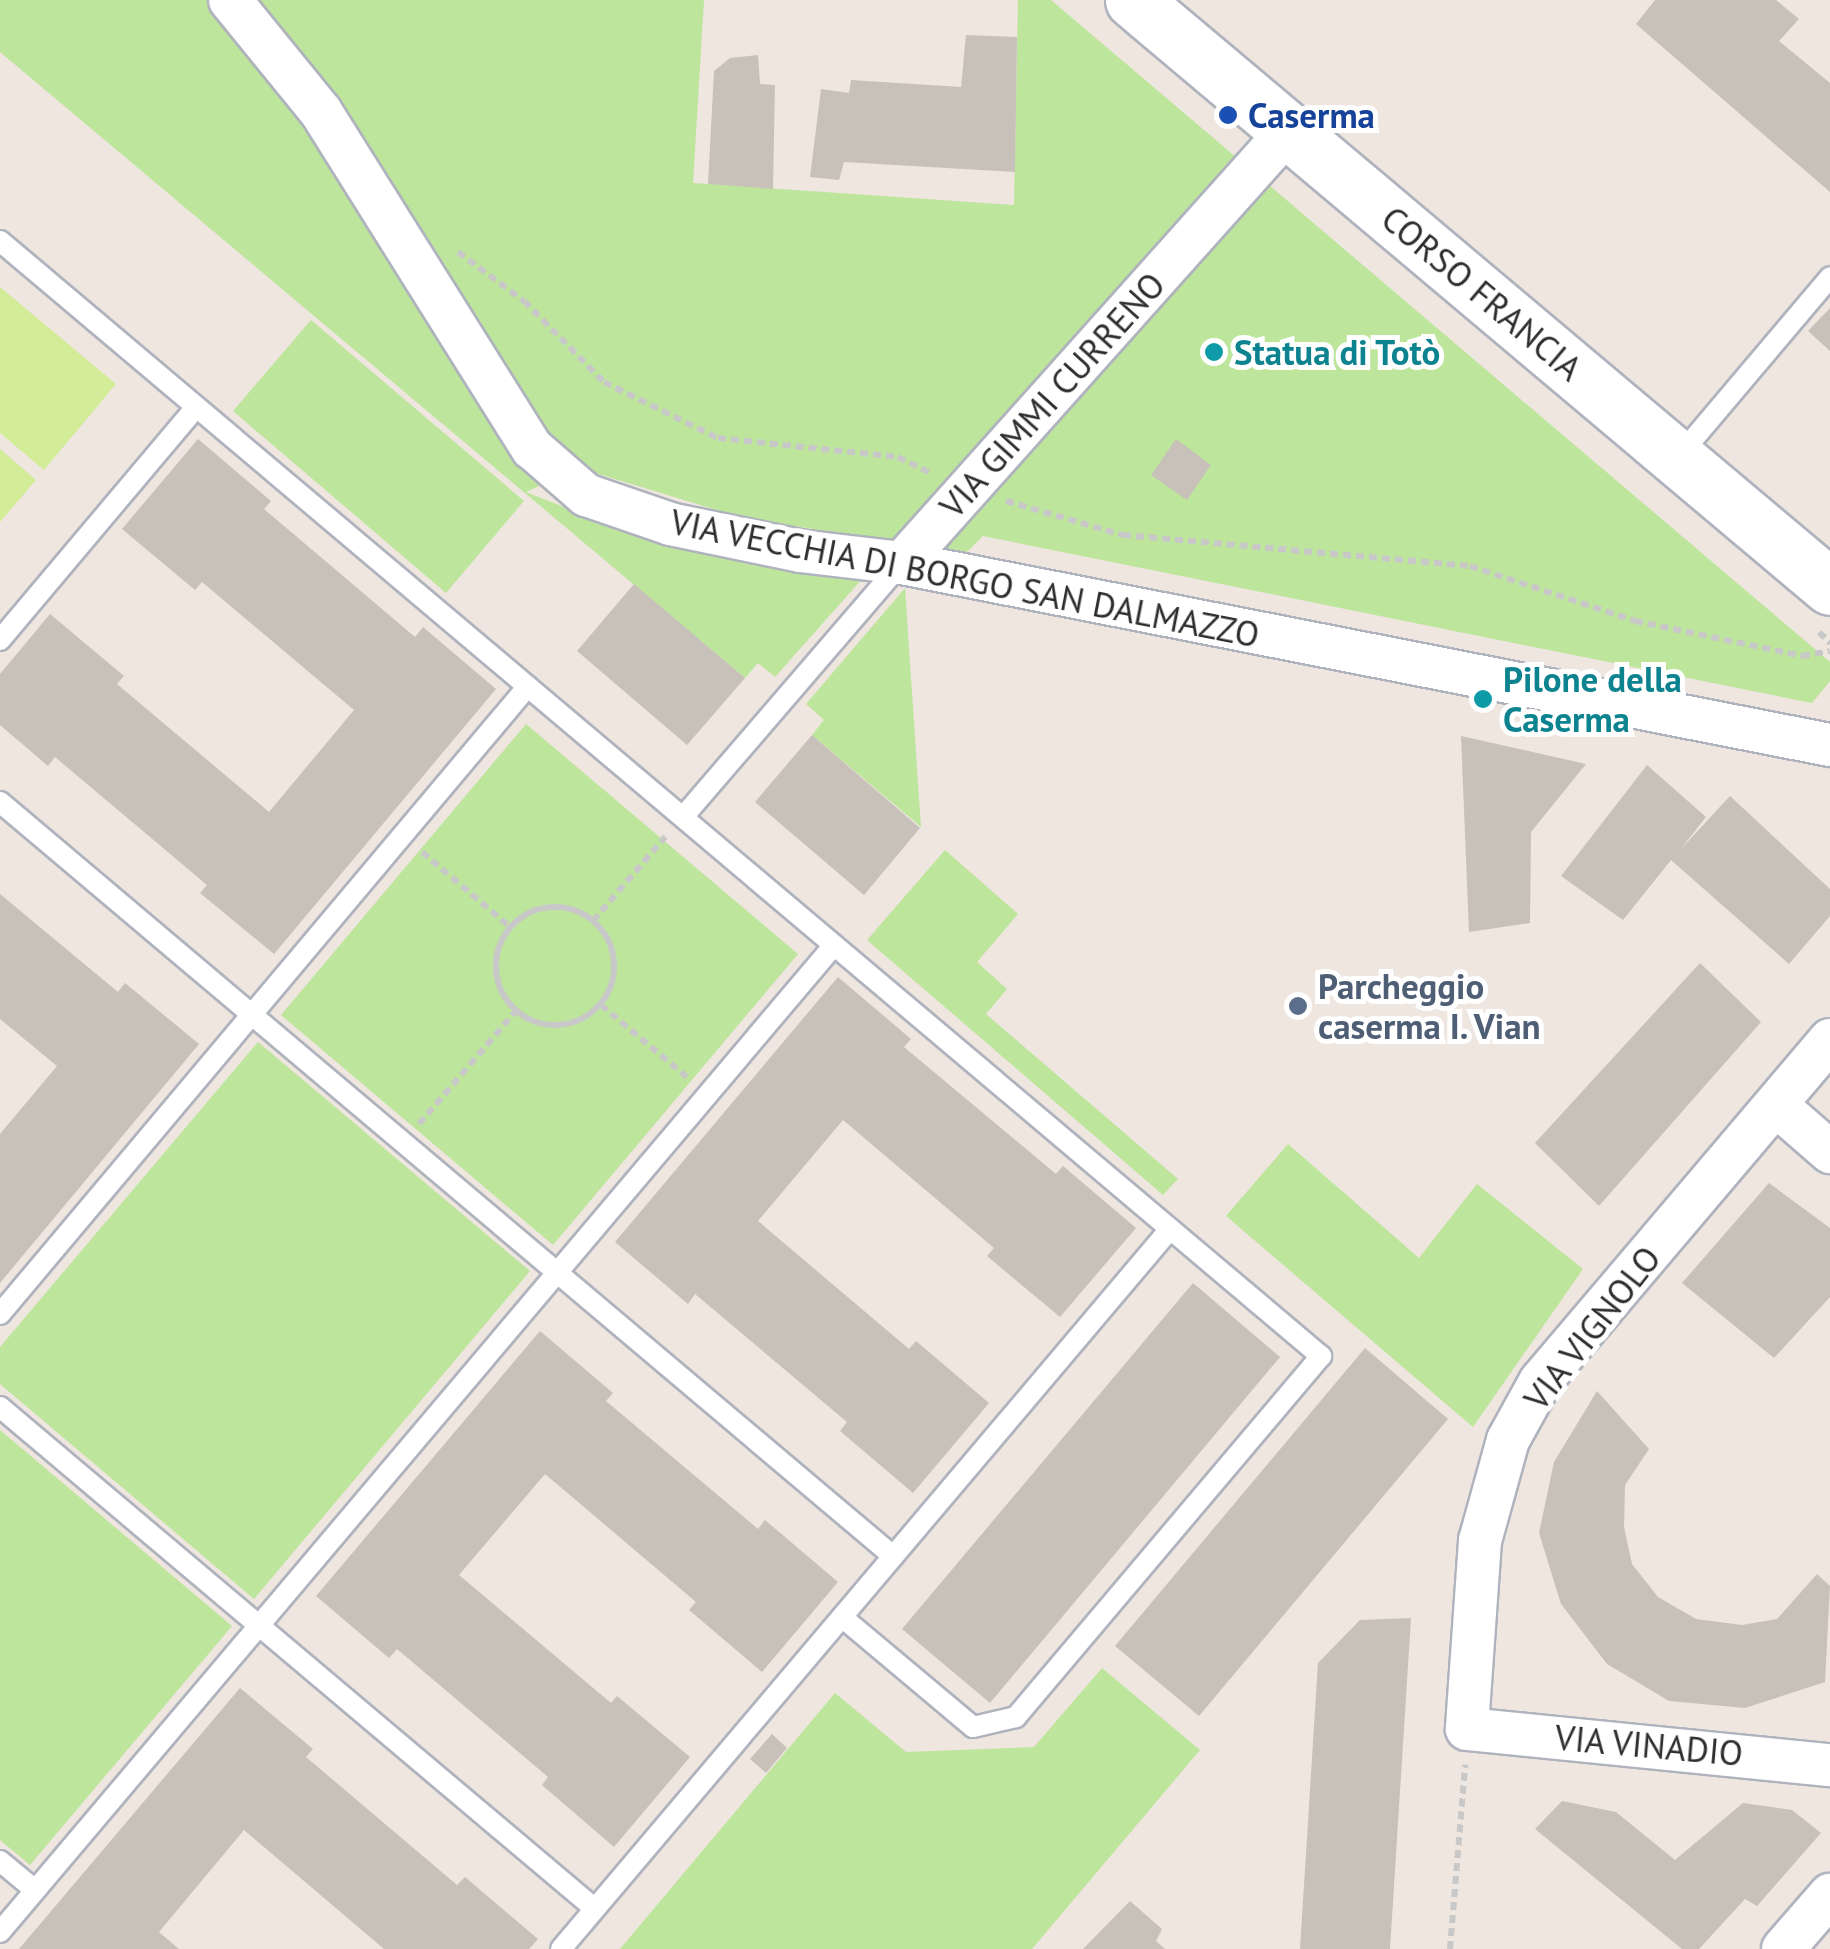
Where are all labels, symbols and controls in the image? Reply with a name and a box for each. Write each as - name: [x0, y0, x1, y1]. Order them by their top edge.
- place label: Caserma: [1248, 94, 1375, 136]
- marker: Caserma: [1217, 104, 1239, 126]
- street label: CORSO FRANCIA: [1373, 197, 1591, 389]
- street label: VIA GIMMI CURRENO: [930, 263, 1174, 527]
- place label: Statua di Totò: [1234, 331, 1442, 373]
- marker: Statua di Totò: [1203, 341, 1225, 363]
- street label: VIA VECCHIA DI BORGO SAN DALMAZZO: [665, 500, 1265, 656]
- place label: Pilone della Caserma: [1503, 658, 1682, 740]
- marker: Pilone della Caserma: [1472, 688, 1494, 710]
- place label: Parcheggio caserma I. Vian: [1318, 965, 1544, 1047]
- marker: Parcheggio caserma I. Vian: [1287, 995, 1309, 1017]
- street label: VIA VIGNOLO: [1514, 1237, 1670, 1419]
- street label: VIA VINADIO: [1552, 1716, 1746, 1774]

